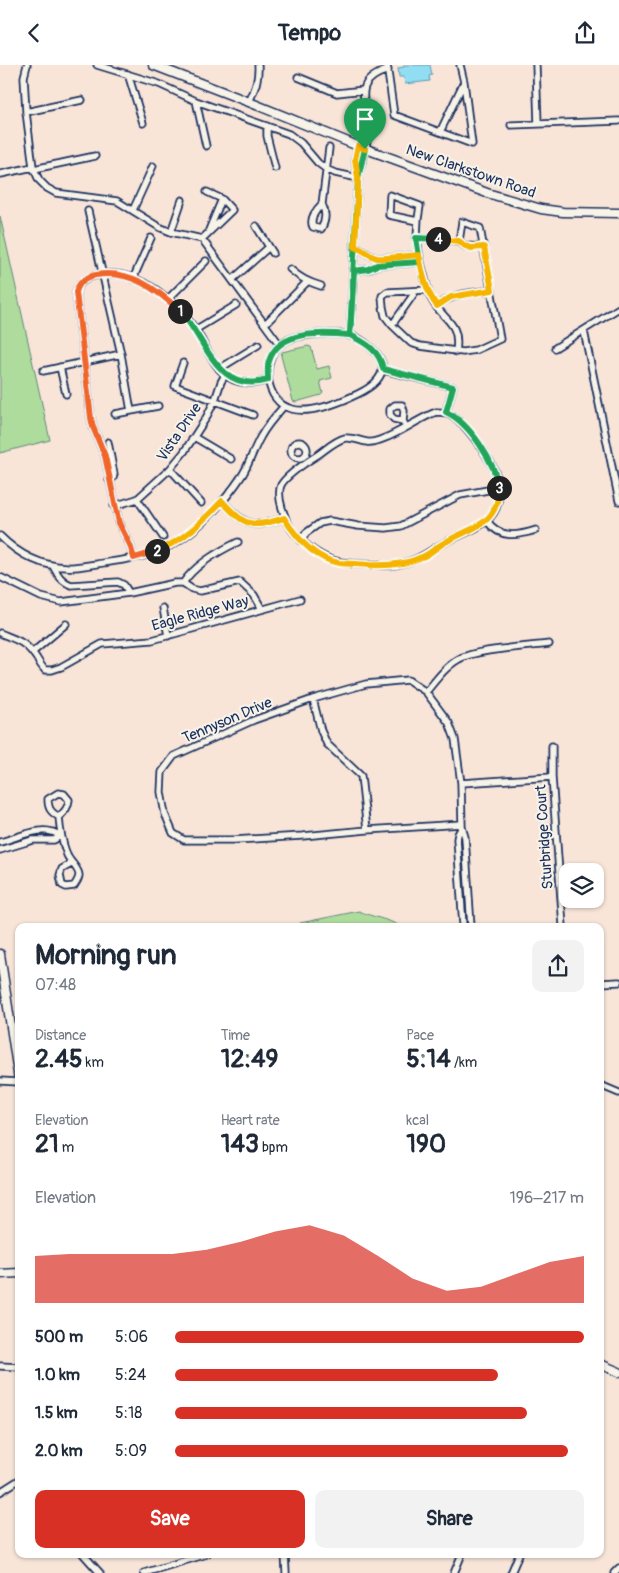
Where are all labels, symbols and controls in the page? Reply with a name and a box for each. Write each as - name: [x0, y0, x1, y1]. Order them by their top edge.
- icon: back: [20, 19, 48, 47]
- text: Tempo: [278, 19, 341, 47]
- icon: share: [571, 19, 599, 47]
- pin: [344, 98, 386, 149]
- icon: arrive: [351, 105, 379, 133]
- street label: New Clarkstown Road: [403, 140, 538, 203]
- pin: 4: [426, 227, 450, 251]
- text: 4: [434, 231, 443, 248]
- pin: 1: [168, 299, 192, 323]
- text: 1: [178, 303, 183, 320]
- street label: Vista Drive: [153, 399, 206, 465]
- pin: 3: [486, 475, 512, 501]
- text: 3: [496, 480, 503, 497]
- pin: 2: [144, 539, 170, 563]
- text: 2: [154, 543, 161, 560]
- street label: Eagle Ridge Way: [150, 591, 251, 636]
- street label: Tennyson Drive: [179, 693, 276, 748]
- street label: Sturbridge Court: [531, 783, 558, 890]
- map controls: [559, 863, 604, 908]
- button: layers: [559, 863, 604, 908]
- text: Morning run: [35, 938, 177, 973]
- button: share: [532, 940, 584, 992]
- text: 07:48: [35, 975, 76, 995]
- text: Distance: [35, 1027, 86, 1044]
- text: Time: [221, 1027, 250, 1044]
- text: Pace: [406, 1027, 434, 1044]
- text: 2.45: [35, 1044, 83, 1075]
- text: 12:49: [221, 1044, 278, 1075]
- text: 5:14: [406, 1044, 451, 1075]
- text: km: [83, 1054, 104, 1071]
- text: /km: [451, 1054, 477, 1071]
- text: Elevation: [35, 1112, 88, 1129]
- text: Heart rate: [221, 1112, 280, 1129]
- text: kcal: [406, 1112, 429, 1129]
- text: 21: [35, 1129, 59, 1160]
- text: 143: [221, 1129, 259, 1160]
- text: 190: [406, 1129, 446, 1160]
- text: m: [59, 1139, 74, 1156]
- text: bpm: [259, 1139, 288, 1156]
- text: Elevation: [35, 1188, 96, 1208]
- text: 196–217 m: [509, 1188, 584, 1208]
- text: 500 m: [35, 1327, 83, 1347]
- text: 5:06: [115, 1327, 148, 1347]
- text: 1.0 km: [35, 1365, 80, 1385]
- text: 5:24: [115, 1365, 146, 1385]
- text: 1.5 km: [35, 1403, 78, 1423]
- text: 5:18: [115, 1403, 142, 1423]
- text: 2.0 km: [35, 1441, 83, 1461]
- text: 5:09: [115, 1441, 147, 1461]
- button: Save: [35, 1490, 305, 1548]
- button: Share: [315, 1490, 584, 1548]

